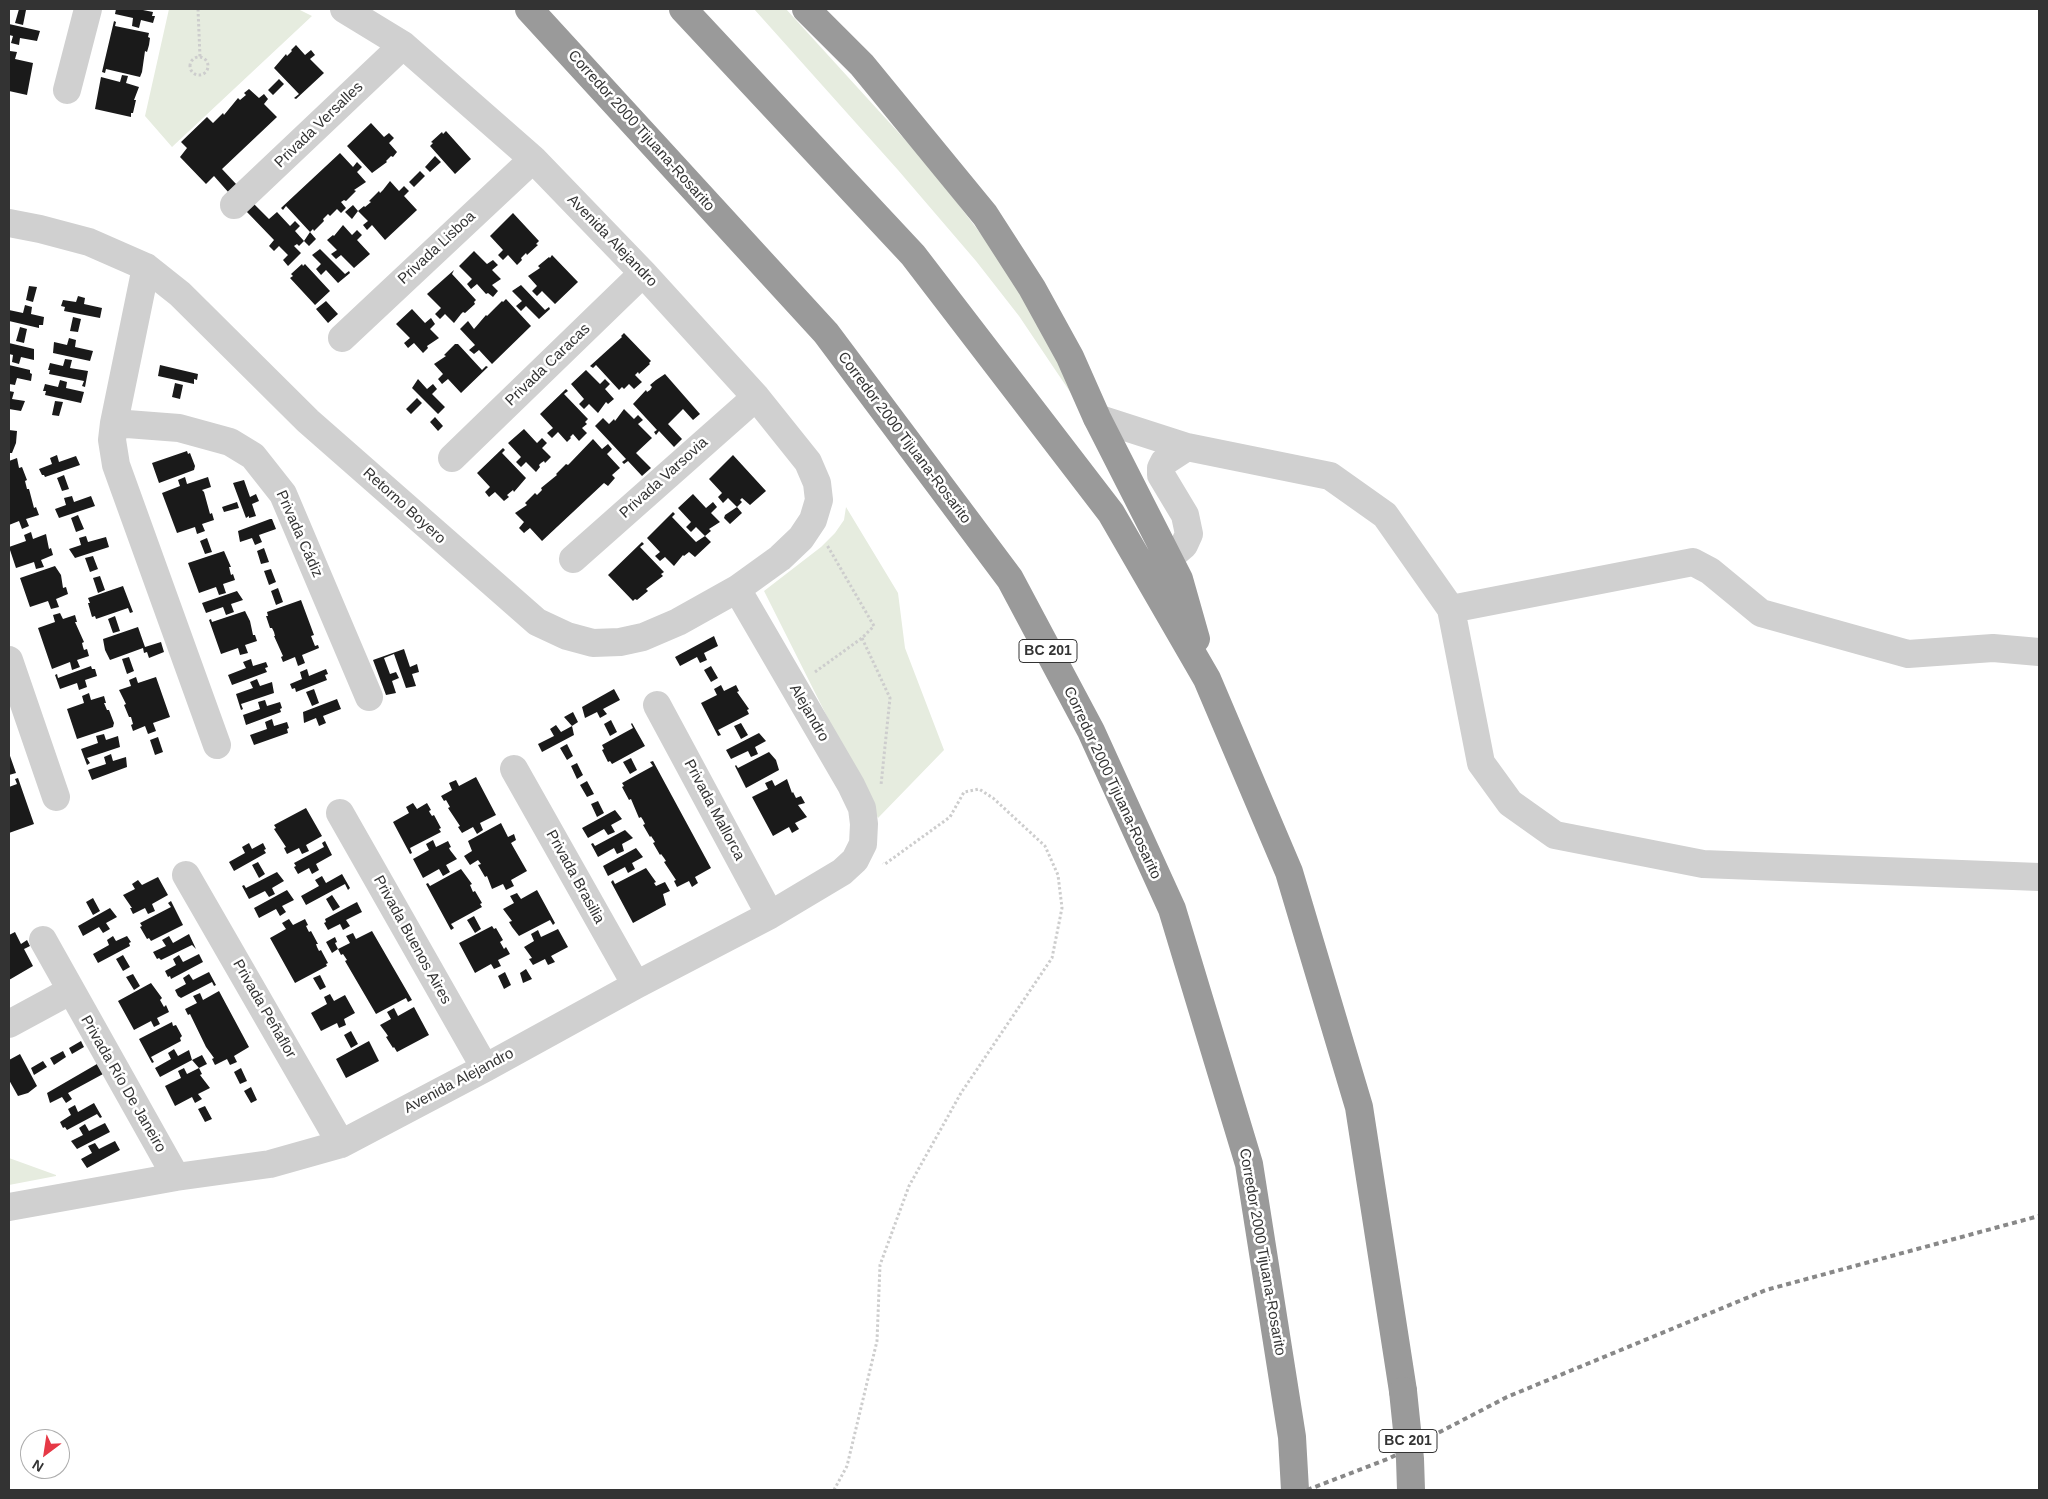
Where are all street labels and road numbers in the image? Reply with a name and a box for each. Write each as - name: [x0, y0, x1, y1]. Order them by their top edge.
- street label: Corredor 2000 Tijuana-Rosarito: [564, 47, 718, 215]
- street label: Privada Versalles: [271, 78, 367, 172]
- street label: Avenida Alejandro: [563, 191, 661, 291]
- street label: Privada Lisboa: [395, 208, 479, 288]
- street label: Privada Caracas: [502, 320, 594, 410]
- street label: Corredor 2000 Tijuana-Rosarito: [834, 349, 974, 527]
- street label: Privada Varsovia: [616, 434, 712, 522]
- street label: Retorno Boyero: [359, 464, 449, 548]
- street label: Privada Cádiz: [272, 488, 326, 580]
- road number: BC 201: [1019, 640, 1077, 662]
- street label: Alejandro: [785, 681, 833, 745]
- street label: Corredor 2000 Tijuana-Rosarito: [1059, 684, 1165, 882]
- street label: Privada Mallorca: [680, 756, 748, 864]
- street label: Privada Brasilia: [542, 827, 608, 927]
- street label: Privada Buenos Aires: [369, 873, 455, 1007]
- street label: Privada Peñaflor: [228, 956, 300, 1062]
- street label: Privada Río De Janeiro: [76, 1012, 170, 1156]
- street label: Avenida Alejandro: [401, 1045, 517, 1117]
- street label: Corredor 2000 Tijuana-Rosarito: [1235, 1147, 1289, 1357]
- road number: BC 201: [1379, 1430, 1437, 1452]

